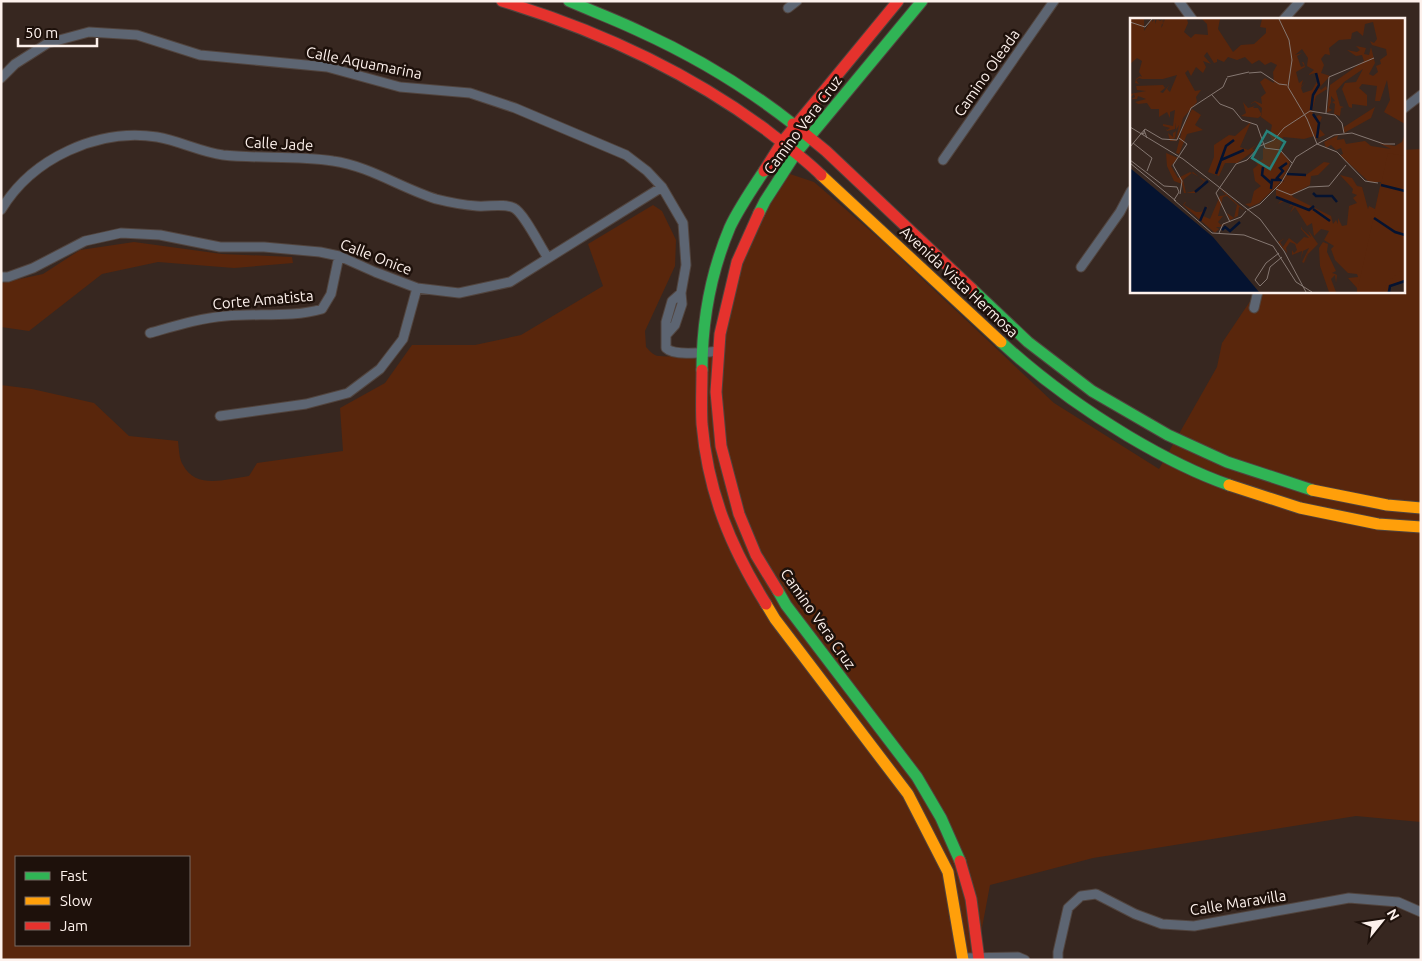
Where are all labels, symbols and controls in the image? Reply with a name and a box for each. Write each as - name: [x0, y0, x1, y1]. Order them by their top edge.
- scale bar: [18, 15, 96, 47]
- inset map: [1130, 18, 1404, 292]
- text: 50 m: [25, 24, 58, 41]
- street label: Camino Oleada: [950, 26, 1023, 120]
- street label: Calle Aquamarina: [305, 43, 423, 82]
- street label: Camino Vera Cruz: [760, 72, 845, 177]
- street label: Calle Jade: [244, 133, 314, 154]
- street label: Avenida Vista Hermosa: [897, 223, 1022, 341]
- street label: Calle Onice: [338, 235, 414, 278]
- street label: Corte Amatista: [212, 287, 314, 312]
- street label: Camino Vera Cruz: [777, 565, 859, 672]
- legend: [15, 856, 190, 946]
- text: Fast: [60, 867, 88, 884]
- street label: Calle Maravilla: [1189, 887, 1287, 919]
- text: Slow: [60, 892, 93, 909]
- north arrow: [1357, 896, 1407, 946]
- text: N: [1384, 906, 1403, 923]
- text: Jam: [60, 917, 88, 934]

